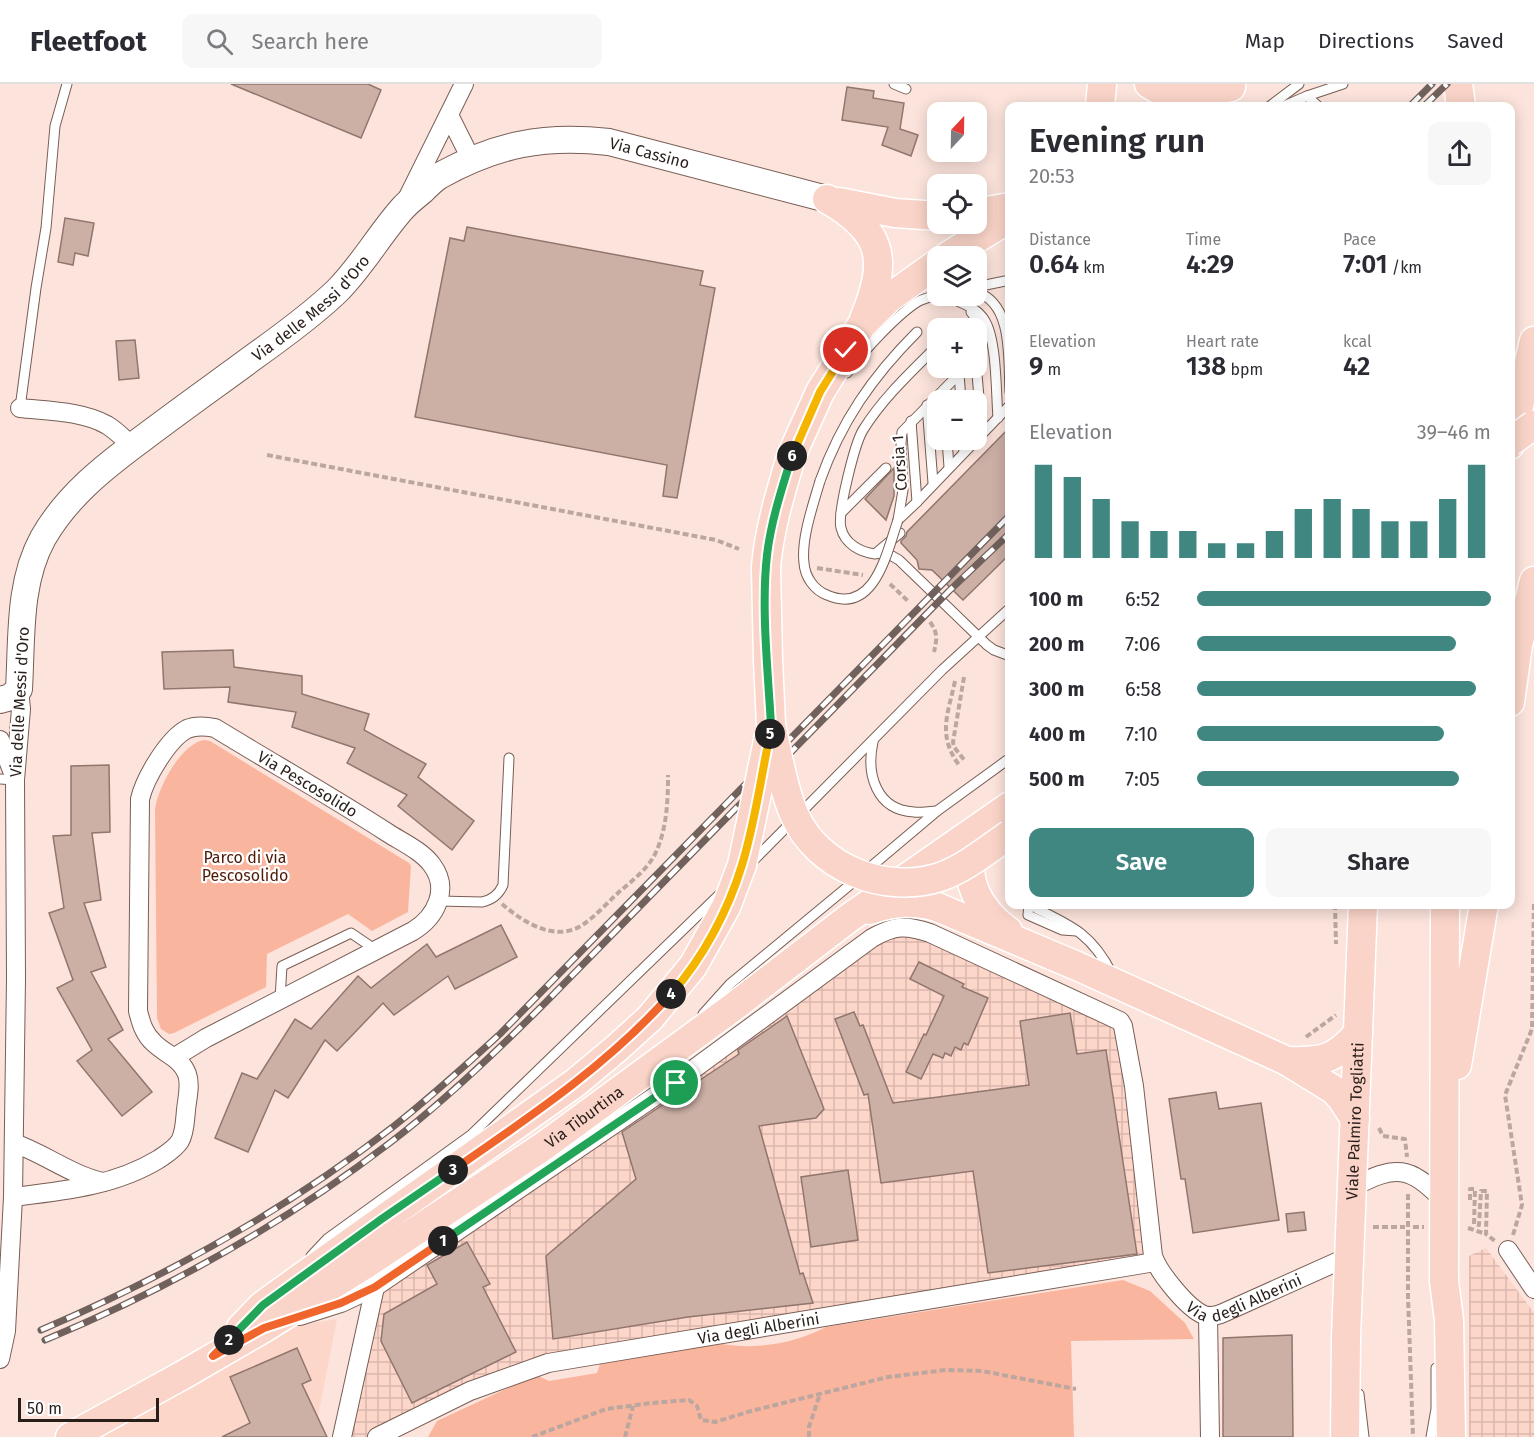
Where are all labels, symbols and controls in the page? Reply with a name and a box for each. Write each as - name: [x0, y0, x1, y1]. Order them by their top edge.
- search box: [182, 14, 602, 68]
- text: Fleetfoot: [30, 25, 146, 58]
- icon: search: [203, 25, 236, 58]
- text: Search here: [251, 28, 369, 55]
- text: Map: [1245, 28, 1285, 54]
- text: Directions: [1318, 28, 1414, 54]
- text: Saved: [1447, 28, 1504, 54]
- north arrow: [927, 102, 987, 162]
- map controls: [927, 102, 987, 450]
- text: Evening run: [1029, 121, 1205, 161]
- button: share: [1428, 122, 1491, 185]
- street label: Via Cassino: [608, 134, 692, 173]
- text: 20:53: [1029, 164, 1075, 188]
- button: locate: [927, 174, 987, 234]
- text: Distance: [1029, 230, 1091, 249]
- text: Time: [1186, 230, 1221, 249]
- text: Pace: [1343, 230, 1376, 249]
- button: layers: [927, 246, 987, 306]
- text: 0.64: [1029, 249, 1079, 280]
- text: 4:29: [1186, 249, 1234, 280]
- text: 7:01: [1343, 249, 1388, 280]
- street label: Via delle Messi d'Oro: [248, 252, 373, 365]
- text: km: [1079, 258, 1105, 277]
- text: /km: [1388, 258, 1422, 277]
- button: +: [927, 318, 987, 378]
- pin: [820, 324, 871, 375]
- text: Elevation: [1029, 332, 1096, 351]
- text: Heart rate: [1186, 332, 1259, 351]
- text: kcal: [1343, 332, 1372, 351]
- icon: check: [829, 333, 862, 366]
- text: 9: [1029, 351, 1043, 382]
- text: 138: [1186, 351, 1226, 382]
- text: 42: [1343, 351, 1370, 382]
- text: m: [1043, 360, 1061, 379]
- text: bpm: [1226, 360, 1263, 379]
- button: −: [927, 390, 987, 450]
- text: Elevation: [1029, 420, 1113, 444]
- text: 39–46 m: [1417, 420, 1491, 444]
- street label: Corsia 1: [888, 434, 911, 491]
- pin: 6: [777, 441, 807, 471]
- text: 6: [787, 446, 797, 465]
- text: 100 m: [1029, 587, 1083, 611]
- text: 6:52: [1125, 587, 1160, 611]
- street label: Via delle Messi d'Oro: [6, 626, 33, 778]
- text: 200 m: [1029, 632, 1084, 656]
- text: 7:06: [1125, 632, 1161, 656]
- text: 300 m: [1029, 677, 1084, 701]
- text: 6:58: [1125, 677, 1162, 701]
- pin: 5: [755, 719, 785, 749]
- text: 400 m: [1029, 722, 1085, 746]
- text: 7:10: [1125, 722, 1158, 746]
- text: 5: [766, 724, 774, 743]
- street label: Via Pescosolido: [254, 747, 361, 821]
- text: 500 m: [1029, 767, 1085, 791]
- text: 7:05: [1125, 767, 1160, 791]
- button: Save: [1029, 828, 1254, 897]
- button: Share: [1266, 828, 1491, 897]
- park label: Parco di via Pescosolido: [202, 848, 288, 885]
- pin: 4: [656, 979, 686, 1009]
- text: 4: [666, 984, 676, 1003]
- street label: Viale Palmiro Togliatti: [1342, 1042, 1368, 1200]
- pin: [650, 1057, 701, 1108]
- icon: arrive: [659, 1066, 692, 1099]
- street label: Via Tiburtina: [541, 1082, 627, 1152]
- pin: 3: [438, 1155, 468, 1185]
- text: 3: [449, 1160, 457, 1179]
- pin: 1: [428, 1226, 458, 1256]
- text: 1: [439, 1231, 447, 1250]
- street label: Via degli Alberini: [1182, 1270, 1305, 1326]
- street label: Via degli Alberini: [696, 1309, 821, 1348]
- pin: 2: [214, 1325, 244, 1355]
- text: 2: [225, 1330, 233, 1349]
- scale bar: [18, 1395, 159, 1422]
- text: 50 m: [27, 1399, 62, 1418]

